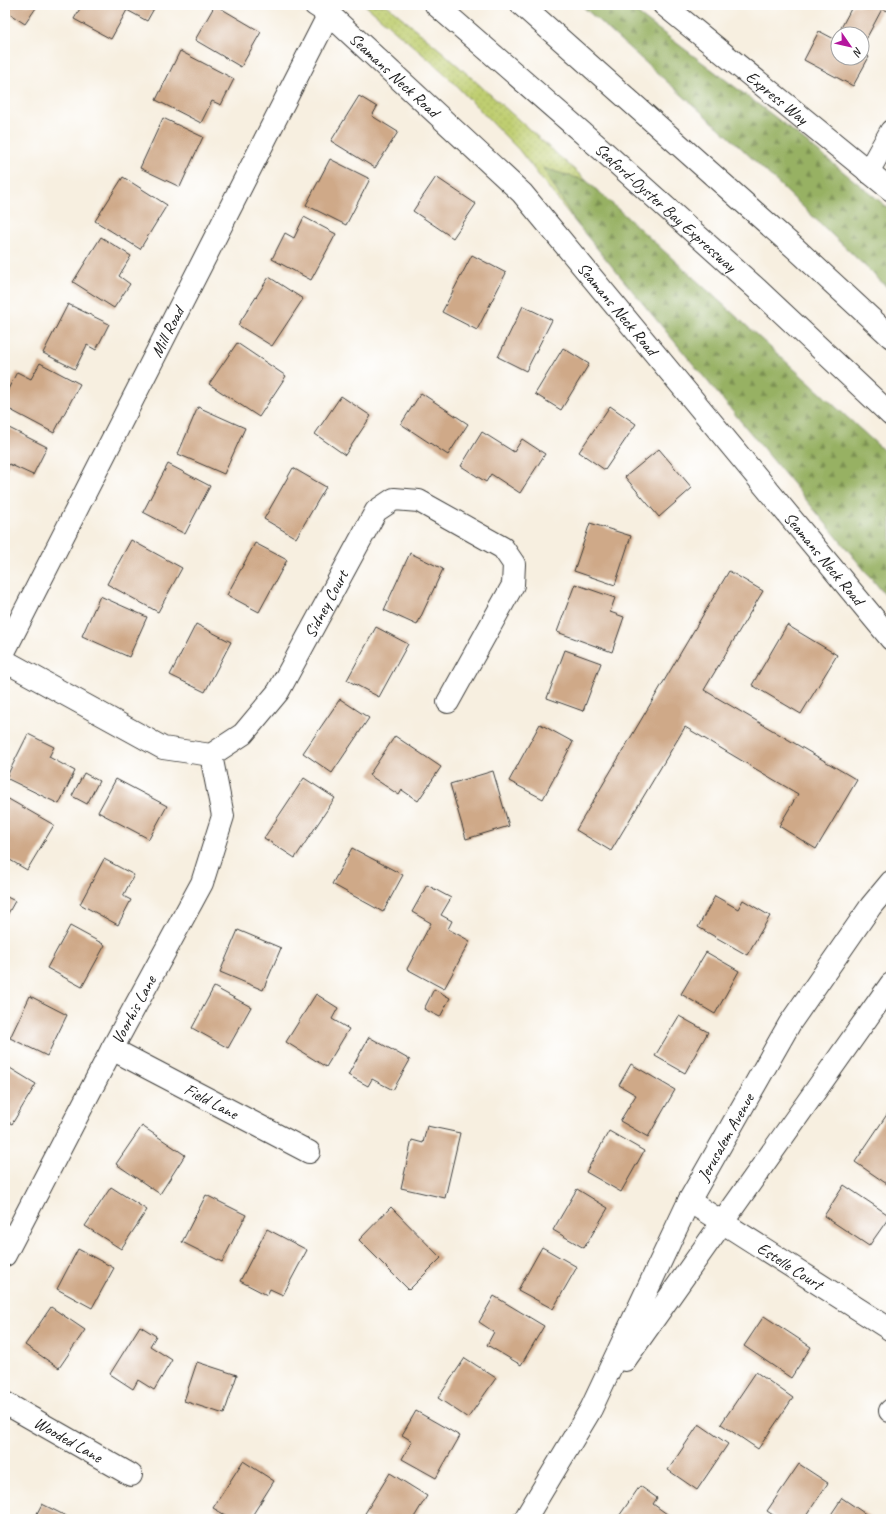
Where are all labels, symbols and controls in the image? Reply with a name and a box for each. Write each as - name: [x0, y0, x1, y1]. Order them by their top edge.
- north arrow: [830, 26, 870, 66]
- street label: Seamans Neck Road: [345, 28, 445, 123]
- text: N: [849, 45, 866, 60]
- street label: Express Way: [742, 66, 813, 129]
- street label: Seaford-Oyster Bay Expressway: [591, 138, 742, 277]
- street label: Seamans Neck Road: [573, 258, 664, 361]
- street label: Mill Road: [146, 301, 190, 361]
- street label: Seamans Neck Road: [780, 507, 870, 611]
- street label: Sidney Court: [299, 564, 354, 641]
- street label: Voorhis Lane: [106, 970, 161, 1047]
- street label: Field Lane: [181, 1078, 243, 1124]
- street label: Jerusalem Avenue: [692, 1088, 759, 1185]
- street label: Estelle Court: [754, 1237, 829, 1295]
- street label: Wooded Lane: [31, 1411, 108, 1468]

